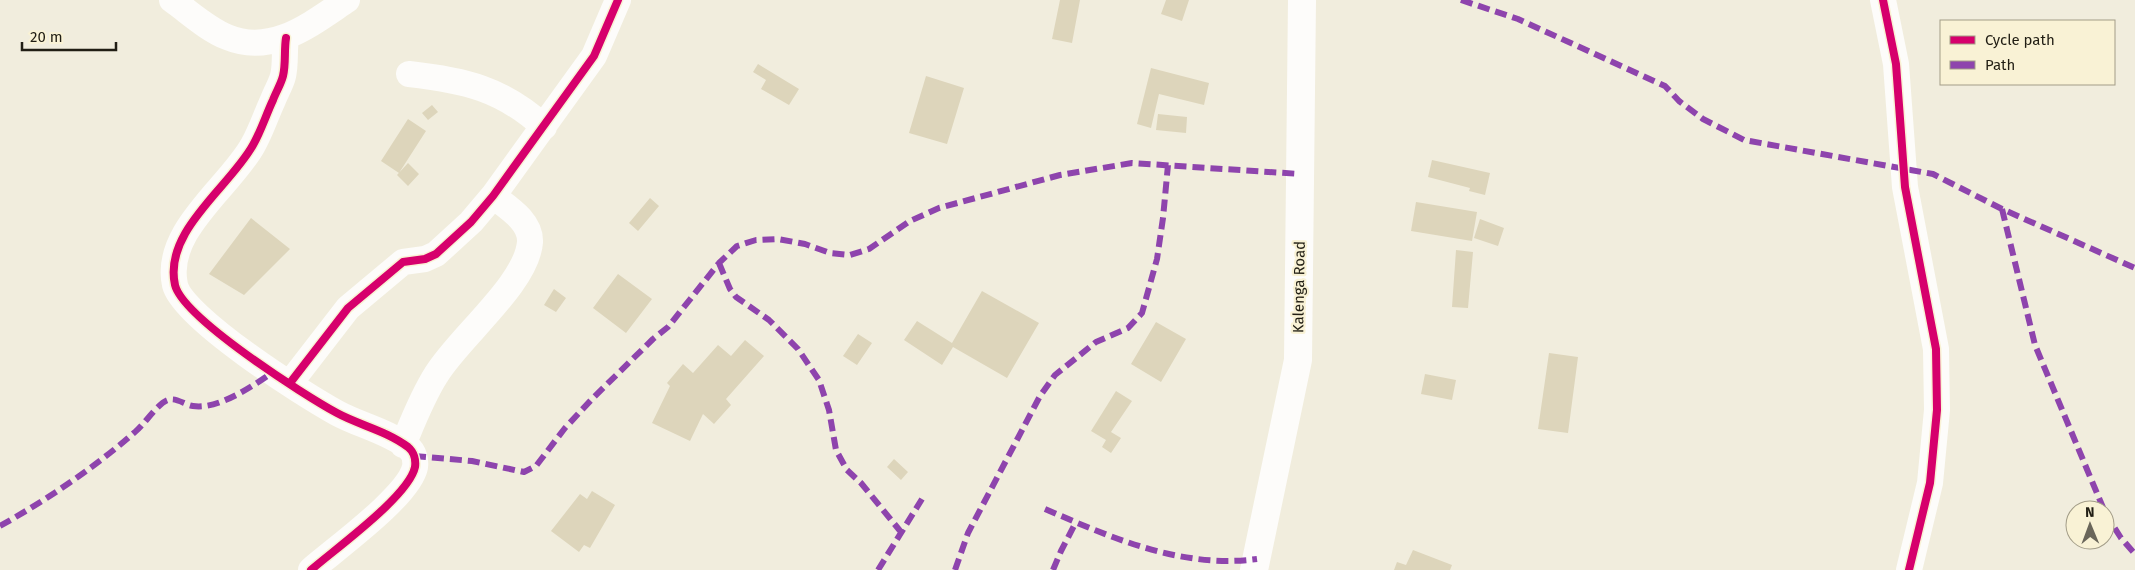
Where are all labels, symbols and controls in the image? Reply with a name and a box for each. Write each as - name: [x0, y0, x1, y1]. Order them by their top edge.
- scale bar: [22, 20, 116, 52]
- legend: [1940, 20, 2115, 85]
- text: 20 m: [30, 28, 63, 46]
- text: Cycle path: [1985, 31, 2055, 49]
- text: Path: [1985, 56, 2015, 74]
- street label: Kalenga Road: [1289, 241, 1309, 333]
- north arrow: [2065, 500, 2115, 550]
- text: N: [2085, 504, 2095, 521]

